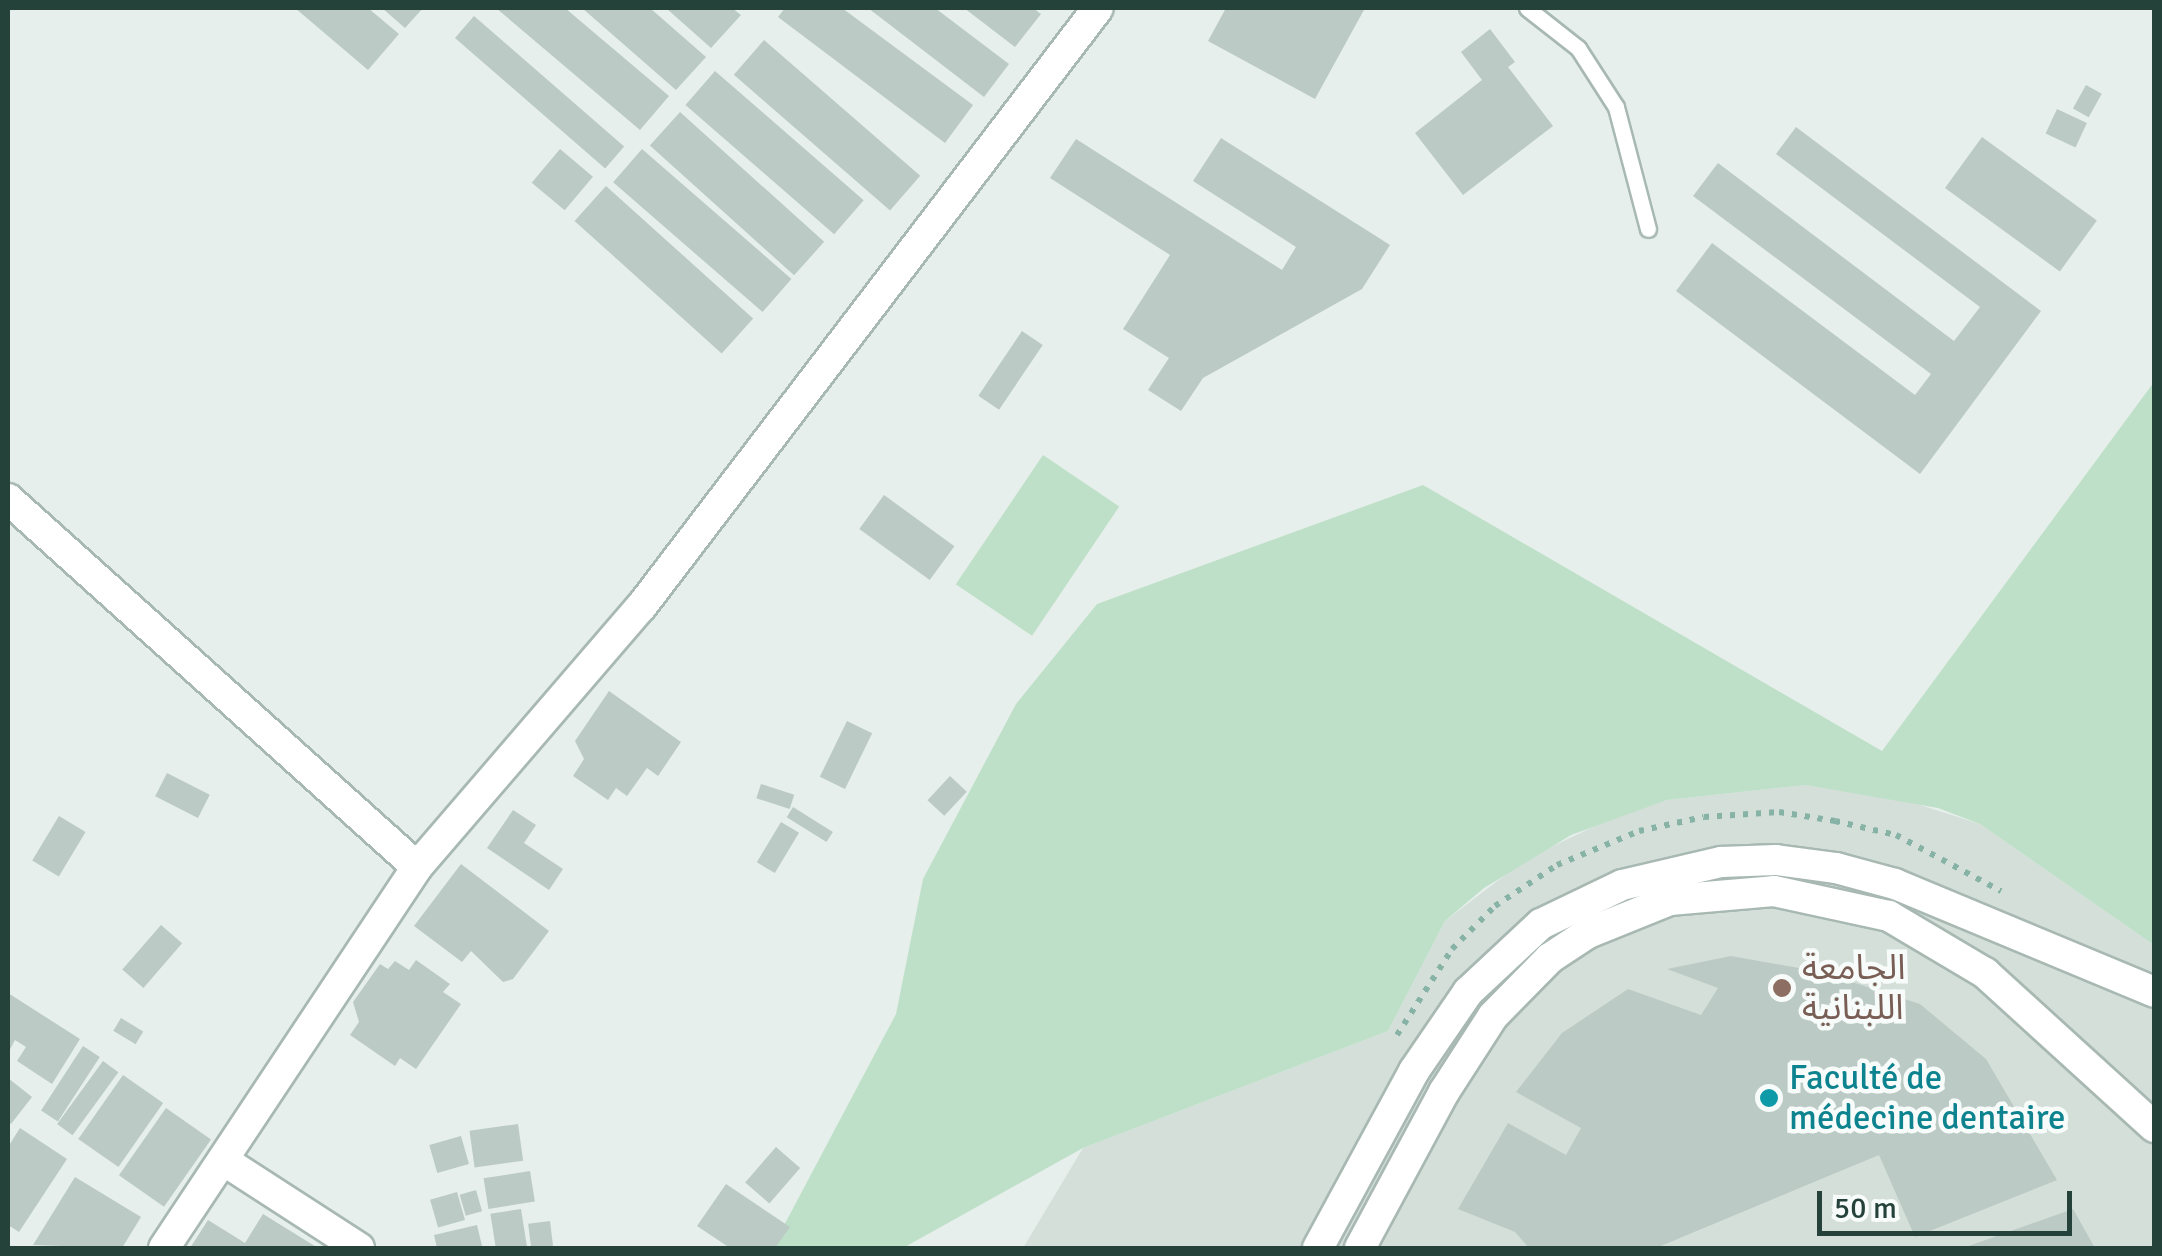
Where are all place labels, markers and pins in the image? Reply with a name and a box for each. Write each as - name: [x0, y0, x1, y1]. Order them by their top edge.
- place label: الجامعة اللبنانية: [1802, 947, 1906, 1029]
- marker: الجامعة اللبنانية: [1771, 977, 1793, 999]
- place label: Faculté de médecine dentaire: [1789, 1057, 2066, 1139]
- marker: Faculté de médecine dentaire: [1758, 1087, 1780, 1109]

